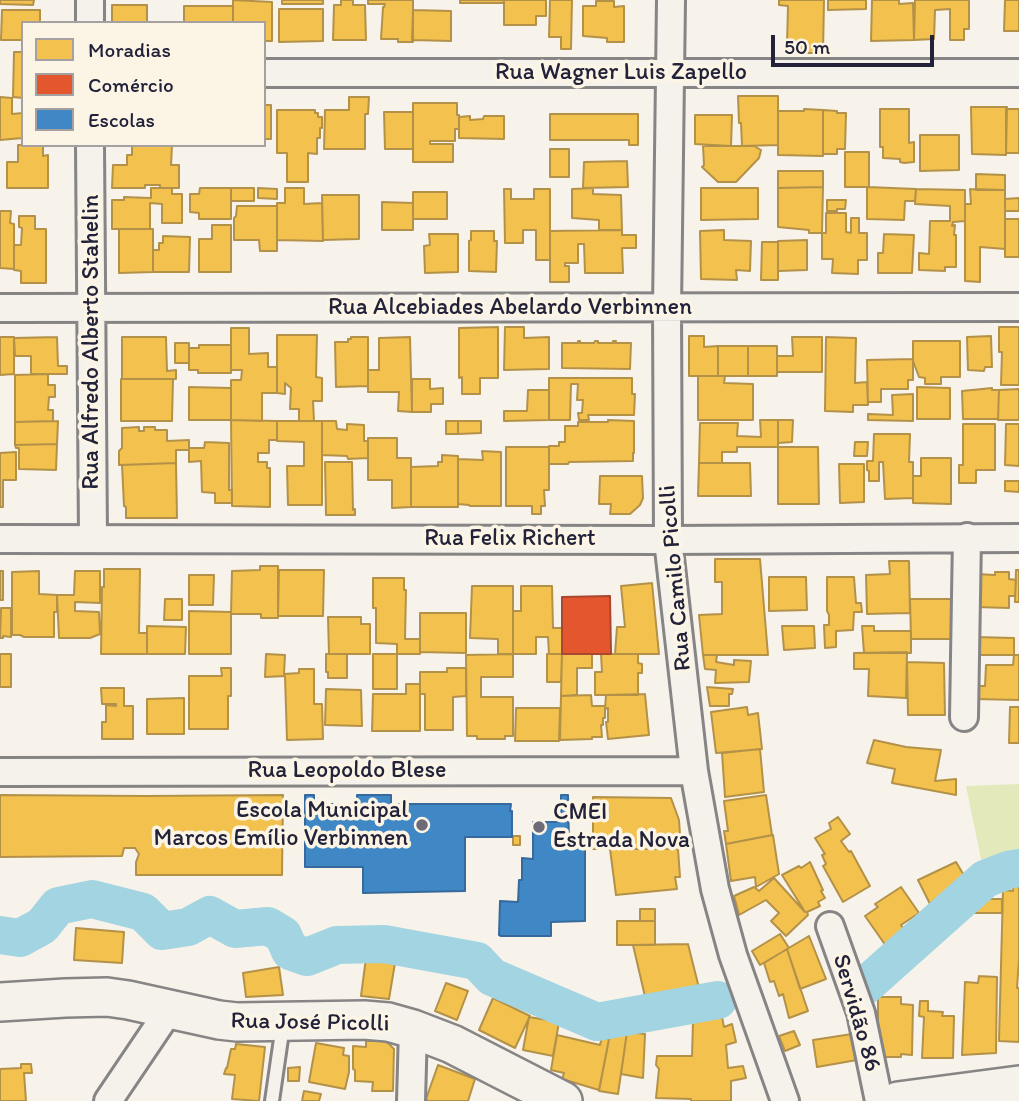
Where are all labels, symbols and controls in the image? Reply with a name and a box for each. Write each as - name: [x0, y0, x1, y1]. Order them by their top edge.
- legend: [21, 21, 266, 147]
- scale bar: [774, 21, 937, 65]
- text: 50 m: [784, 34, 830, 59]
- text: Moradias: [88, 37, 171, 62]
- street label: Rua Wagner Luis Zapello: [495, 59, 747, 87]
- text: Comércio: [88, 72, 174, 97]
- text: Escolas: [88, 107, 155, 132]
- street label: Rua Alfredo Alberto Stahelin: [78, 194, 106, 490]
- street label: Rua Alcebiades Abelardo Verbinnen: [328, 294, 692, 322]
- street label: Rua Camilo Picolli: [654, 484, 698, 672]
- street label: Rua Felix Richert: [424, 525, 596, 553]
- street label: Rua Leopoldo Blese: [248, 757, 446, 785]
- place label: Escola Municipal Marcos Emílio Verbinnen: [153, 797, 408, 853]
- place label: CMEI Estrada Nova: [553, 799, 690, 855]
- marker: Escola Municipal Marcos Emílio Verbinnen: [414, 817, 430, 833]
- marker: CMEI Estrada Nova: [531, 819, 547, 835]
- street label: Servidão 86: [826, 951, 886, 1075]
- street label: Rua José Picolli: [230, 1007, 390, 1039]

